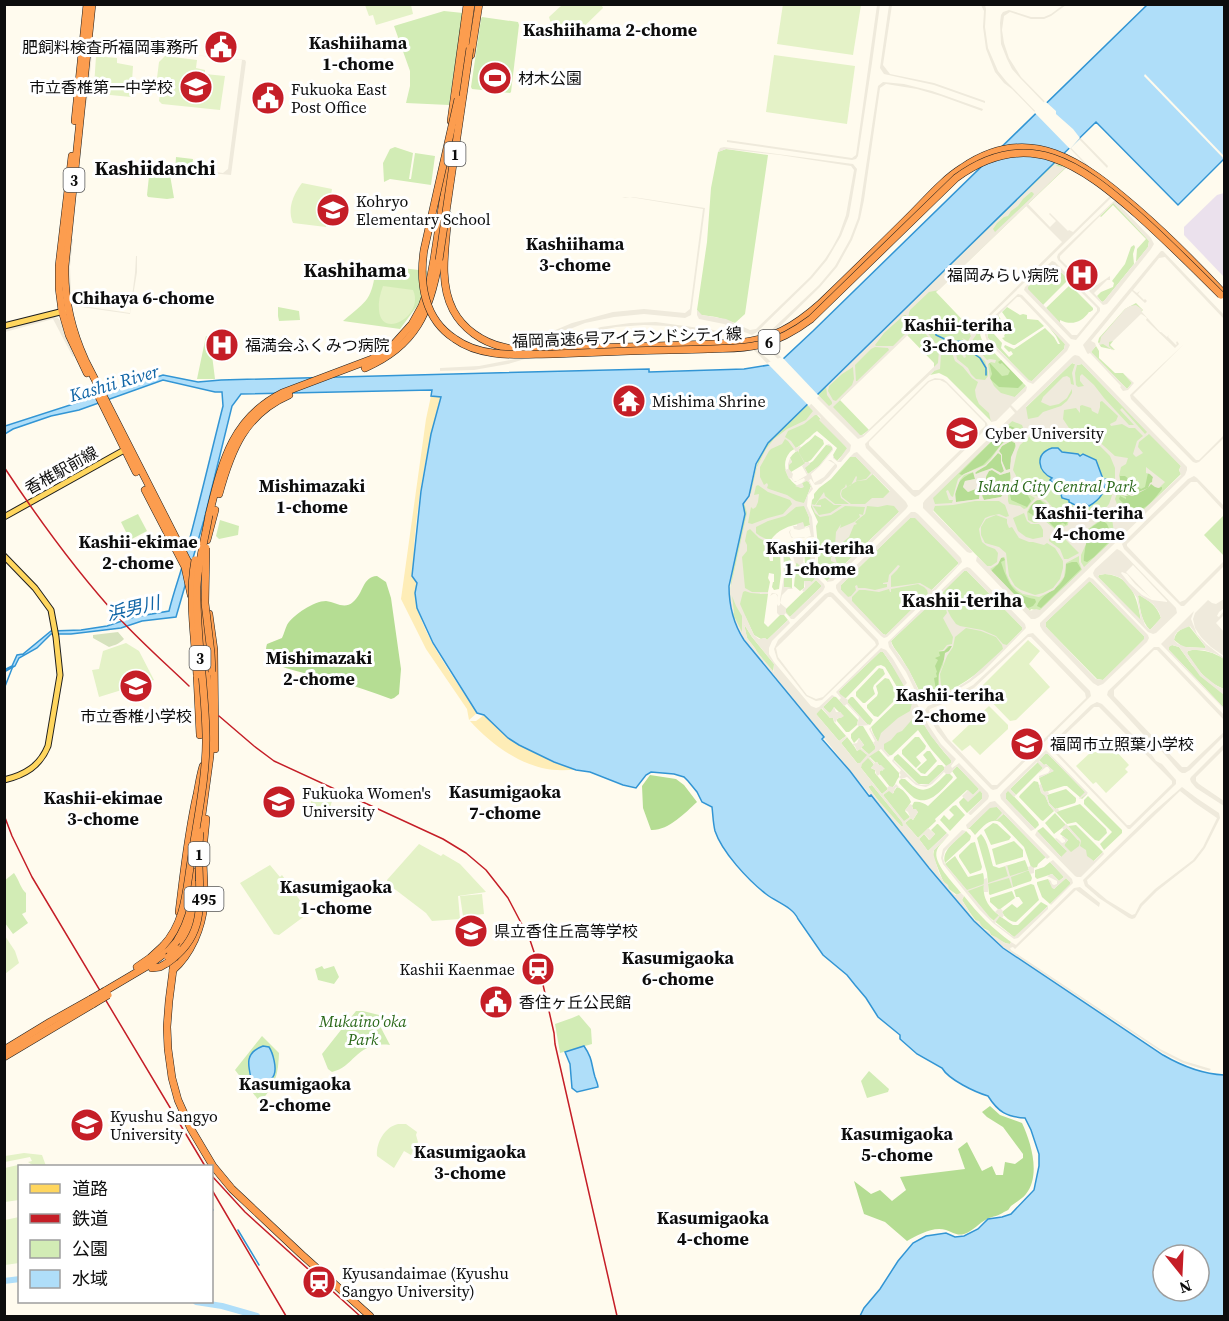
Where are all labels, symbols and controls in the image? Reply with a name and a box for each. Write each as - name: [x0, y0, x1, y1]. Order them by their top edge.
- district label: Kashiihama 2-chome: [523, 17, 697, 42]
- public building icon: 肥飼料検査所福岡事務所: [203, 29, 239, 65]
- district label: Kashiihama 1-chome: [309, 30, 408, 76]
- place label: 肥飼料検査所福岡事務所: [22, 36, 198, 58]
- sports icon: 材木公園: [477, 60, 513, 96]
- place label: 材木公園: [518, 67, 582, 89]
- school or university icon: 市立香椎第一中学校: [178, 69, 214, 105]
- place label: 市立香椎第一中学校: [29, 76, 173, 98]
- place label: Fukuoka East Post Office: [291, 78, 387, 118]
- public building icon: Fukuoka East Post Office: [250, 80, 286, 116]
- road number: 1: [444, 142, 466, 166]
- district label: Kashiidanchi: [94, 154, 216, 182]
- road number: 3: [64, 168, 84, 192]
- place label: Kohryo Elementary School: [356, 190, 491, 230]
- school or university icon: Kohryo Elementary School: [315, 192, 351, 228]
- district label: Kashiihama 3-chome: [526, 231, 625, 277]
- district label: Kashihama: [303, 256, 407, 284]
- hospital icon: 福岡みらい病院: [1064, 257, 1100, 293]
- place label: 福岡みらい病院: [947, 264, 1059, 286]
- district label: Chihaya 6-chome: [72, 285, 214, 310]
- district label: Kashii-teriha 3-chome: [904, 312, 1013, 358]
- street label: 福岡高速6号アイランドシティ線: [512, 322, 742, 352]
- hospital icon: 福満会ふくみつ病院: [204, 327, 240, 363]
- road number: 6: [758, 330, 780, 354]
- place label: 福満会ふくみつ病院: [245, 334, 390, 356]
- water label: Kashii River: [65, 358, 163, 408]
- temple icon: Mishima Shrine: [611, 383, 647, 419]
- place label: Mishima Shrine: [652, 390, 766, 412]
- school or university icon: Cyber University: [944, 415, 980, 451]
- place label: Cyber University: [985, 422, 1105, 444]
- street label: 香椎駅前線: [21, 441, 101, 499]
- district label: Mishimazaki 1-chome: [259, 473, 366, 519]
- park label: Island City Central Park: [977, 475, 1137, 497]
- district label: Kashii-teriha 4-chome: [1035, 500, 1144, 546]
- district label: Kashii-ekimae 2-chome: [78, 529, 198, 575]
- district label: Kashii-teriha 1-chome: [766, 535, 875, 581]
- district label: Kashii-teriha: [902, 586, 1023, 614]
- water label: 浜男川: [104, 589, 164, 626]
- district label: Mishimazaki 2-chome: [266, 645, 373, 691]
- road number: 3: [190, 646, 210, 670]
- school or university icon: 市立香椎小学校: [118, 668, 154, 704]
- district label: Kashii-teriha 2-chome: [896, 682, 1005, 728]
- place label: 市立香椎小学校: [80, 705, 192, 727]
- school or university icon: 福岡市立照葉小学校: [1009, 726, 1045, 762]
- place label: 福岡市立照葉小学校: [1050, 733, 1194, 755]
- district label: Kasumigaoka 7-chome: [449, 779, 562, 825]
- place label: Fukuoka Women's University: [302, 782, 431, 822]
- school or university icon: Fukuoka Women's University: [261, 784, 297, 820]
- district label: Kashii-ekimae 3-chome: [43, 785, 163, 831]
- road number: 1: [188, 842, 210, 866]
- district label: Kasumigaoka 1-chome: [280, 874, 393, 920]
- road number: 495: [184, 887, 224, 911]
- school or university icon: 県立香住丘高等学校: [453, 913, 489, 949]
- place label: 県立香住丘高等学校: [494, 920, 638, 942]
- district label: Kasumigaoka 6-chome: [622, 945, 735, 991]
- station icon: Kashii Kaenmae: [520, 951, 556, 987]
- place label: Kashii Kaenmae: [399, 958, 515, 980]
- public building icon: 香住ヶ丘公民館: [478, 984, 514, 1020]
- place label: 香住ヶ丘公民館: [519, 991, 631, 1013]
- park label: Mukaino'oka Park: [318, 1010, 407, 1050]
- district label: Kasumigaoka 2-chome: [239, 1071, 352, 1117]
- place label: Kyushu Sangyo University: [110, 1105, 218, 1145]
- school or university icon: Kyushu Sangyo University: [69, 1107, 105, 1143]
- district label: Kasumigaoka 5-chome: [841, 1121, 954, 1167]
- district label: Kasumigaoka 3-chome: [414, 1139, 527, 1185]
- legend: [18, 1165, 213, 1303]
- text: 道路: [72, 1176, 108, 1201]
- district label: Kasumigaoka 4-chome: [657, 1205, 770, 1251]
- text: 鉄道: [72, 1206, 108, 1231]
- text: 公園: [72, 1236, 108, 1261]
- north arrow: [1151, 1243, 1211, 1303]
- place label: Kyusandaimae (Kyushu Sangyo University): [342, 1262, 509, 1302]
- station icon: Kyusandaimae (Kyushu Sangyo University): [301, 1264, 337, 1300]
- text: 水域: [72, 1266, 108, 1291]
- text: N: [1176, 1275, 1195, 1300]

